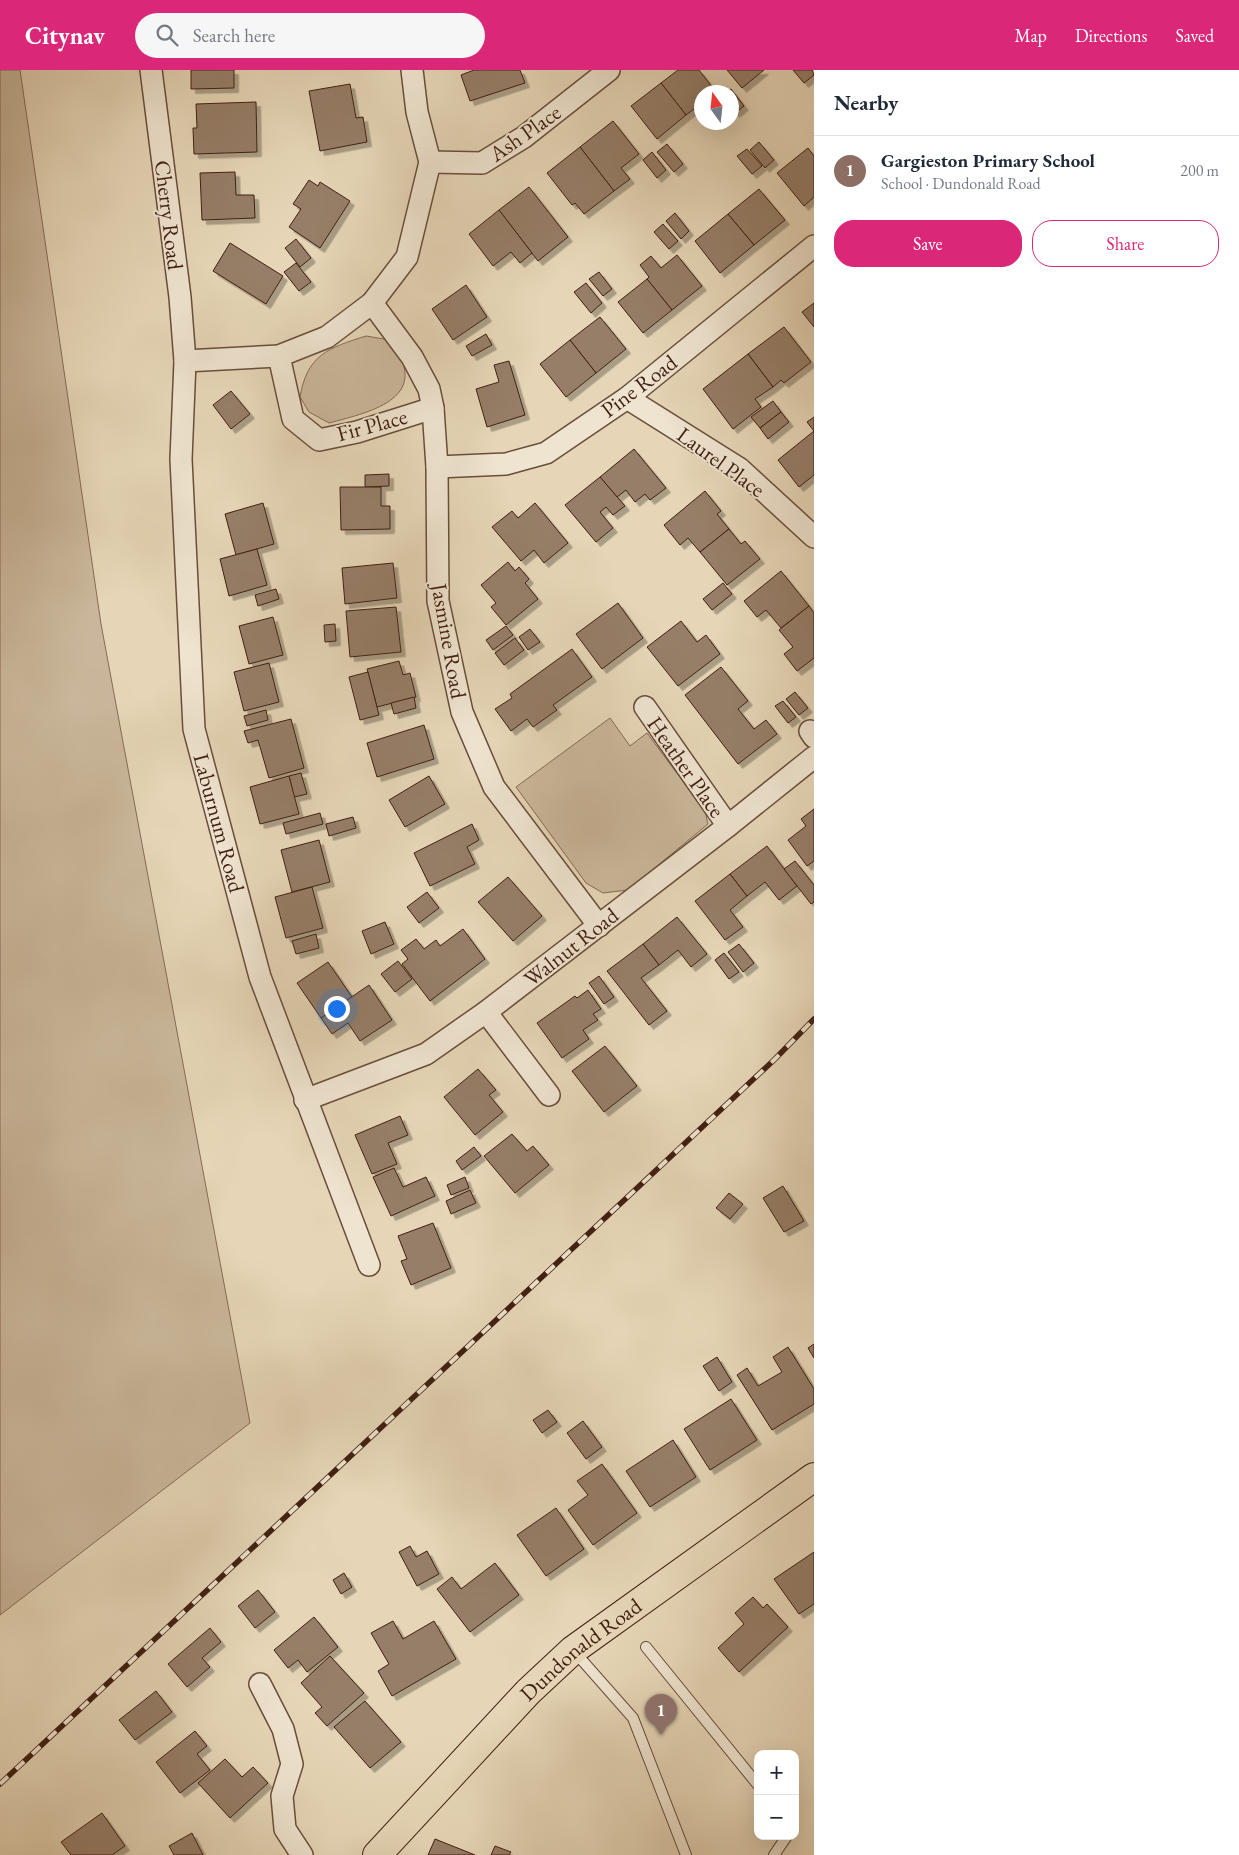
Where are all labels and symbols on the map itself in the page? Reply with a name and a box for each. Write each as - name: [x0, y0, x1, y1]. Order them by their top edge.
- north arrow: [694, 85, 739, 130]
- street label: Ash Place: [483, 98, 567, 169]
- street label: Cherry Road: [148, 158, 190, 272]
- street label: Pine Road: [595, 347, 684, 424]
- street label: Fir Place: [334, 402, 411, 448]
- street label: Laurel Place: [671, 420, 771, 504]
- street label: Jasmine Road: [424, 579, 474, 702]
- street label: Heather Place: [641, 711, 732, 824]
- street label: Laburnum Road: [187, 750, 252, 896]
- street label: Walnut Road: [518, 900, 625, 993]
- your location: [324, 996, 350, 1022]
- street label: Dundonald Road: [513, 1591, 648, 1707]
- pin: 1: [645, 1694, 677, 1735]

